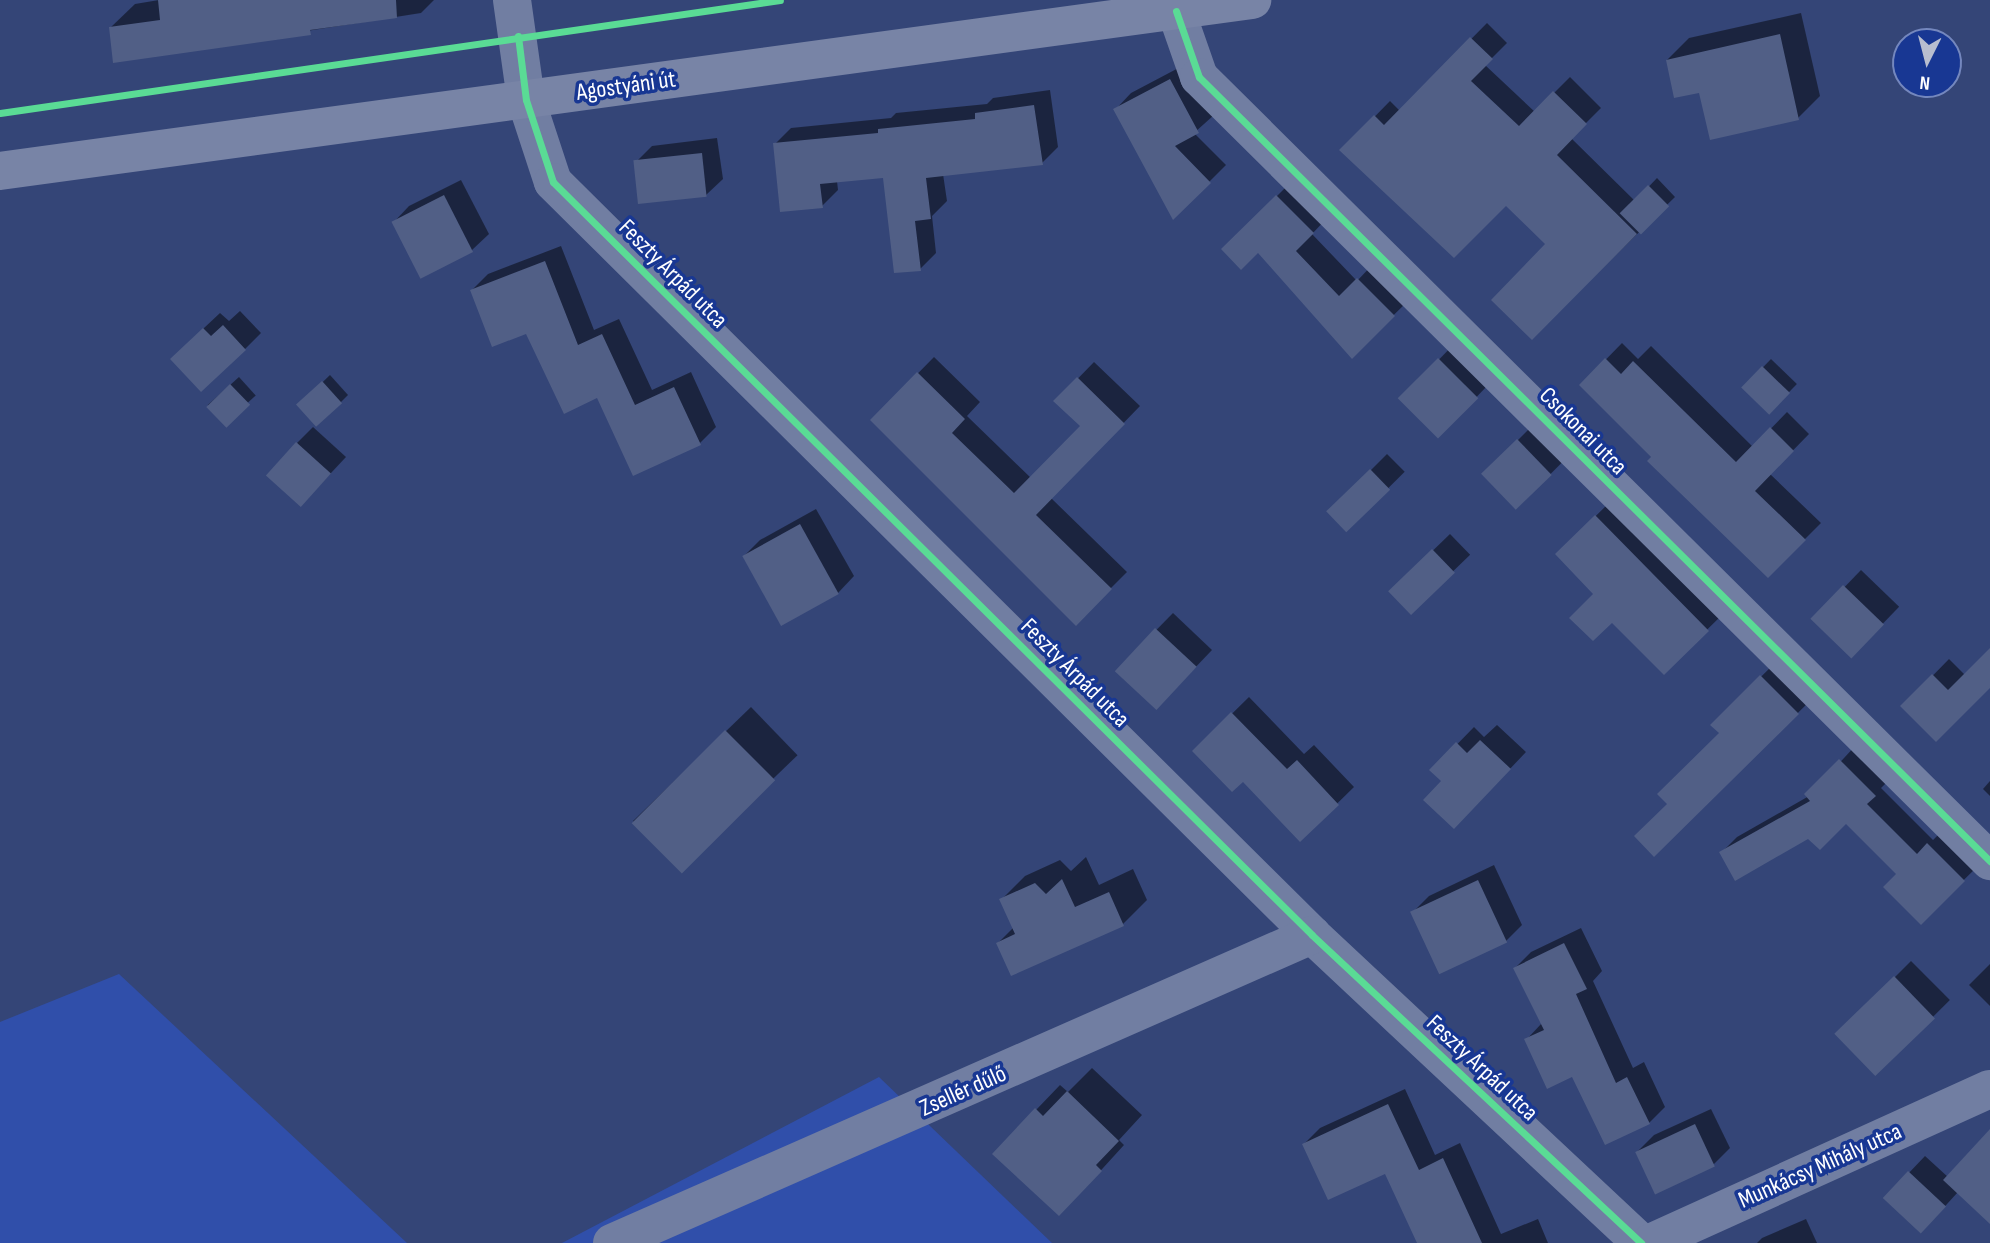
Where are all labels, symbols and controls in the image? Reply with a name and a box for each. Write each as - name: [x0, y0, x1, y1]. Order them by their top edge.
- north arrow: [1892, 28, 1962, 98]
- street label: Agostyáni út: [574, 65, 678, 107]
- text: N: [1919, 70, 1931, 94]
- street label: Feszty Árpád utca: [613, 214, 733, 334]
- street label: Csokonai utca: [1533, 381, 1633, 481]
- street label: Feszty Árpád utca: [1015, 613, 1135, 733]
- street label: Feszty Árpád utca: [1420, 1009, 1544, 1127]
- street label: Zsellér dűlő: [915, 1059, 1011, 1123]
- street label: Munkácsy Mihály utca: [1734, 1117, 1906, 1215]

